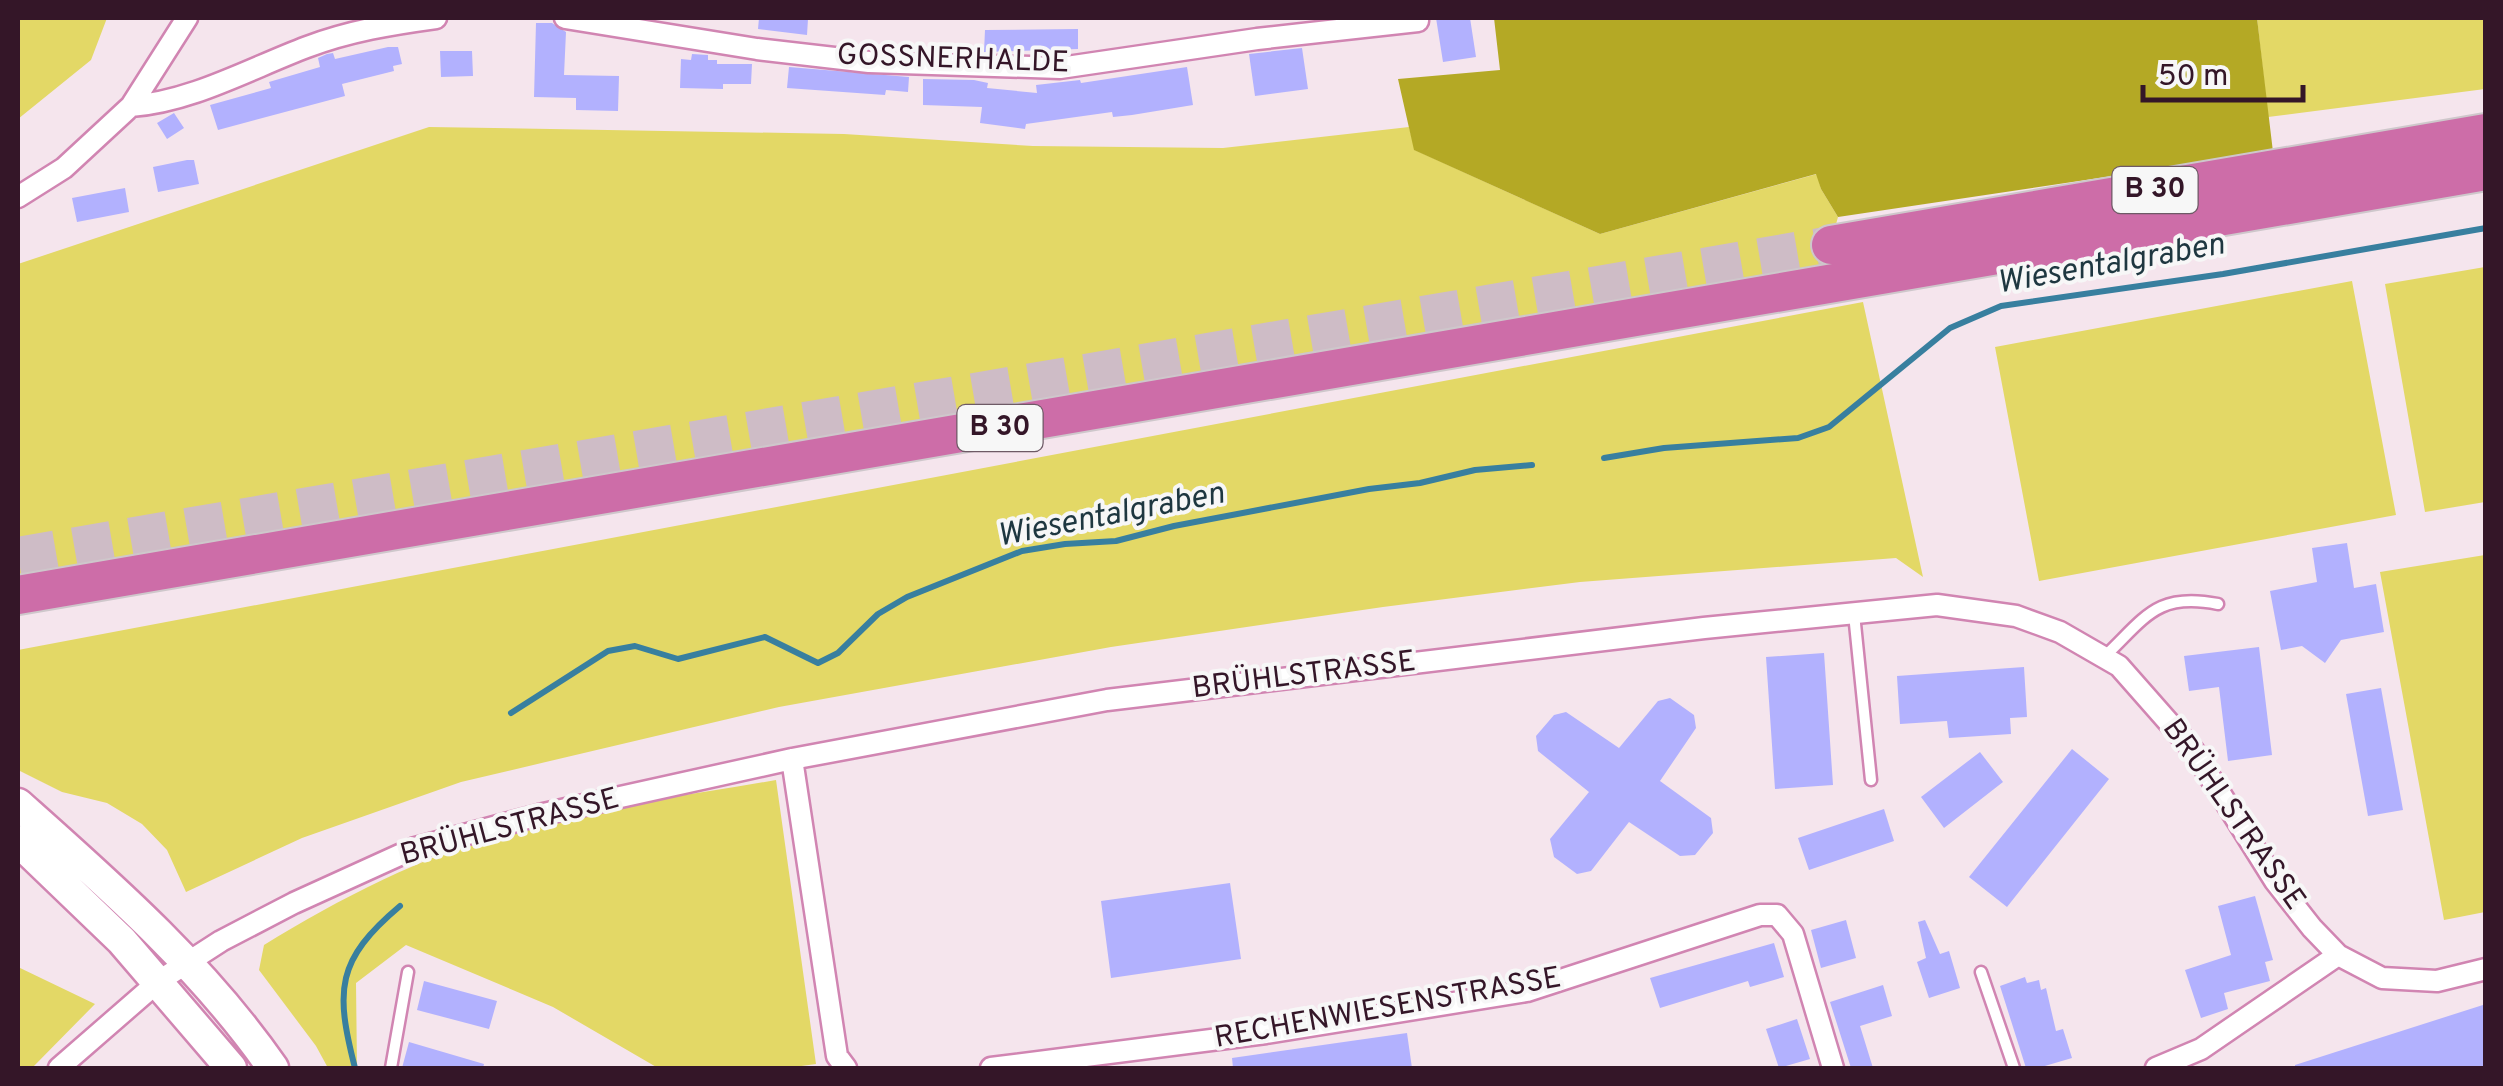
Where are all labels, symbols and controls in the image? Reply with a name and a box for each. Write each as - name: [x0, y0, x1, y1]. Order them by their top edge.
- street label: GOSSNERHALDE: [836, 37, 1070, 83]
- scale bar: [2143, 40, 2303, 102]
- text: 50 m: [2158, 59, 2228, 96]
- road number: B 30: [2112, 167, 2198, 213]
- water label: Wiesentalgraben: [1994, 225, 2228, 305]
- road number: B 30: [958, 405, 1042, 451]
- water label: Wiesentalgraben: [994, 474, 1228, 558]
- street label: BRÜHLSTRASSE: [1190, 642, 1418, 708]
- street label: BRÜHLSTRASSE: [2153, 711, 2314, 918]
- street label: BRÜHLSTRASSE: [396, 779, 623, 875]
- street label: RECHENWIESENSTRASSE: [1212, 960, 1564, 1058]

